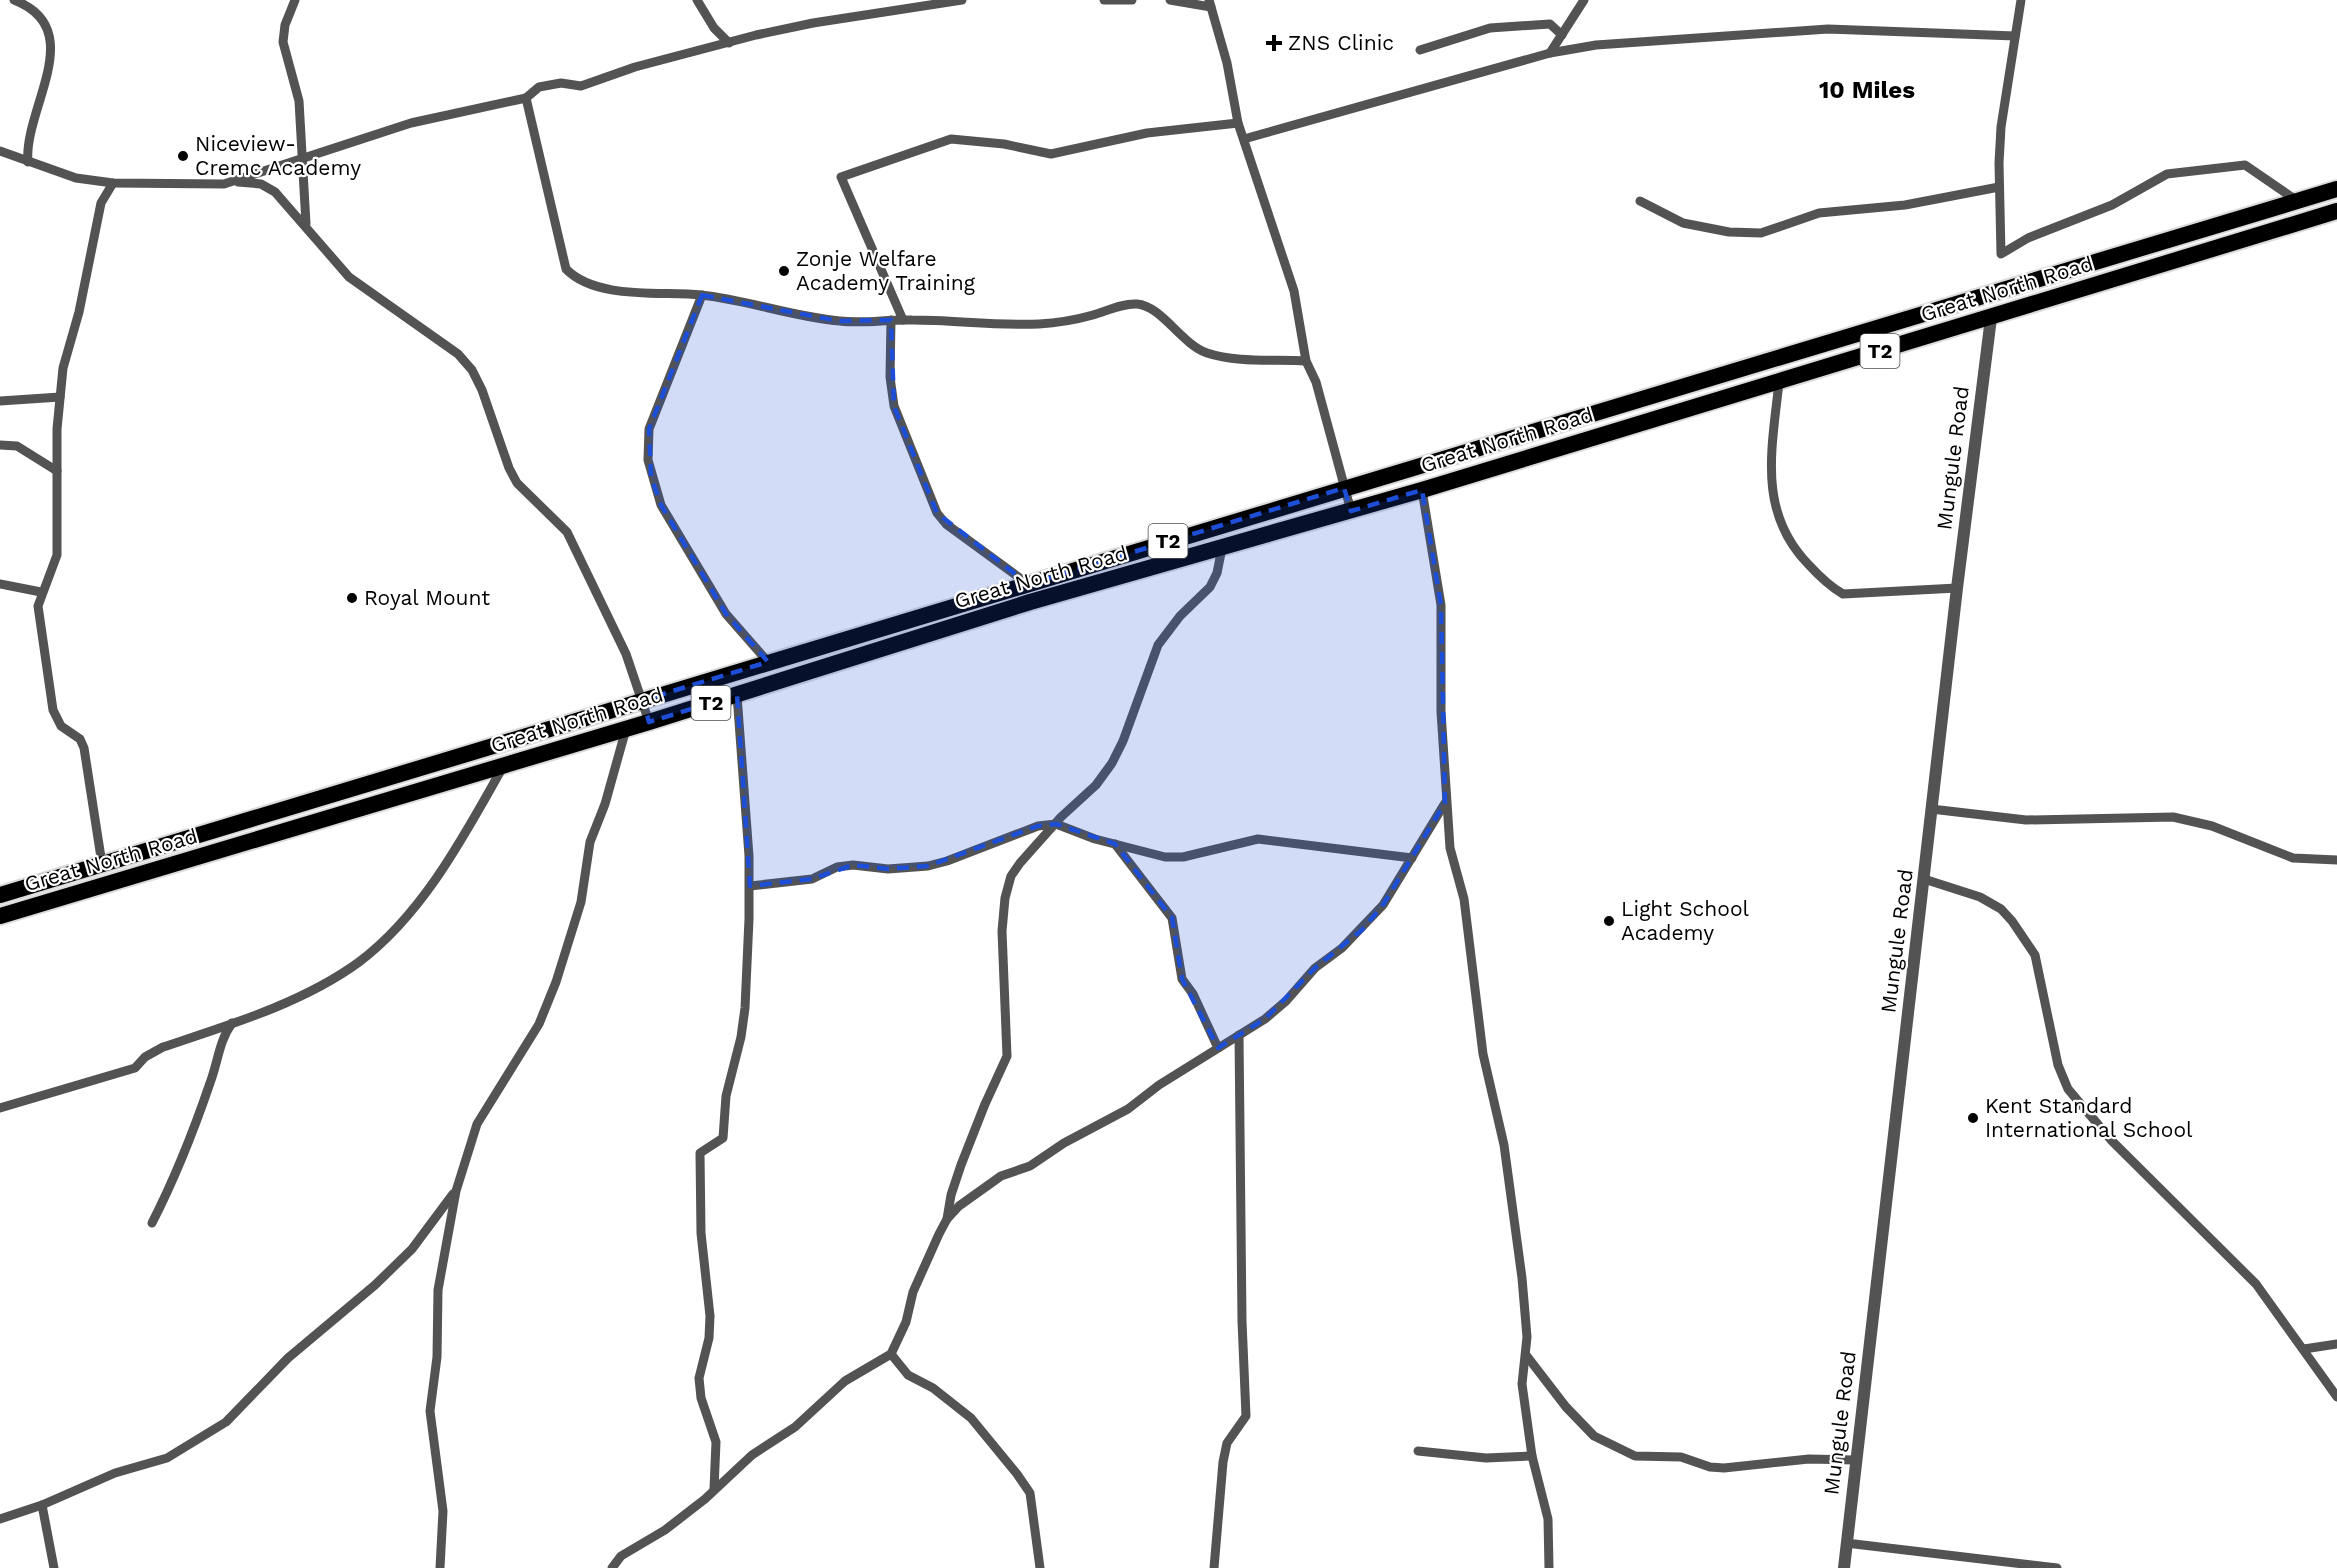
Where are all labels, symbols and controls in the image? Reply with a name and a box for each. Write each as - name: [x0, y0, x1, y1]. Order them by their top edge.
- place label: ZNS Clinic: [1288, 30, 1394, 55]
- marker: ZNS Clinic: [1265, 34, 1283, 52]
- district label: 10 Miles: [1819, 76, 1915, 104]
- place label: Niceview- Cremc Academy: [195, 131, 361, 180]
- marker: Niceview- Cremc Academy: [176, 149, 190, 163]
- place label: Zonje Welfare Academy Training: [796, 246, 976, 295]
- street label: Great North Road: [1918, 250, 2096, 327]
- marker: Zonje Welfare Academy Training: [777, 264, 791, 278]
- road number: T2: [1860, 334, 1900, 368]
- street label: Mungule Road: [1931, 385, 1974, 531]
- street label: Great North Road: [1418, 401, 1596, 478]
- road number: T2: [1148, 524, 1188, 558]
- street label: Great North Road: [951, 540, 1130, 613]
- place label: Royal Mount: [364, 585, 490, 610]
- marker: Royal Mount: [345, 591, 359, 605]
- street label: Great North Road: [488, 681, 666, 758]
- road number: T2: [692, 686, 730, 720]
- street label: Great North Road: [21, 823, 200, 896]
- street label: Mungule Road: [1875, 868, 1918, 1014]
- place label: Light School Academy: [1621, 896, 1750, 945]
- marker: Light School Academy: [1602, 914, 1616, 928]
- place label: Kent Standard International School: [1985, 1093, 2193, 1142]
- marker: Kent Standard International School: [1966, 1111, 1980, 1125]
- street label: Mungule Road: [1818, 1350, 1861, 1496]

